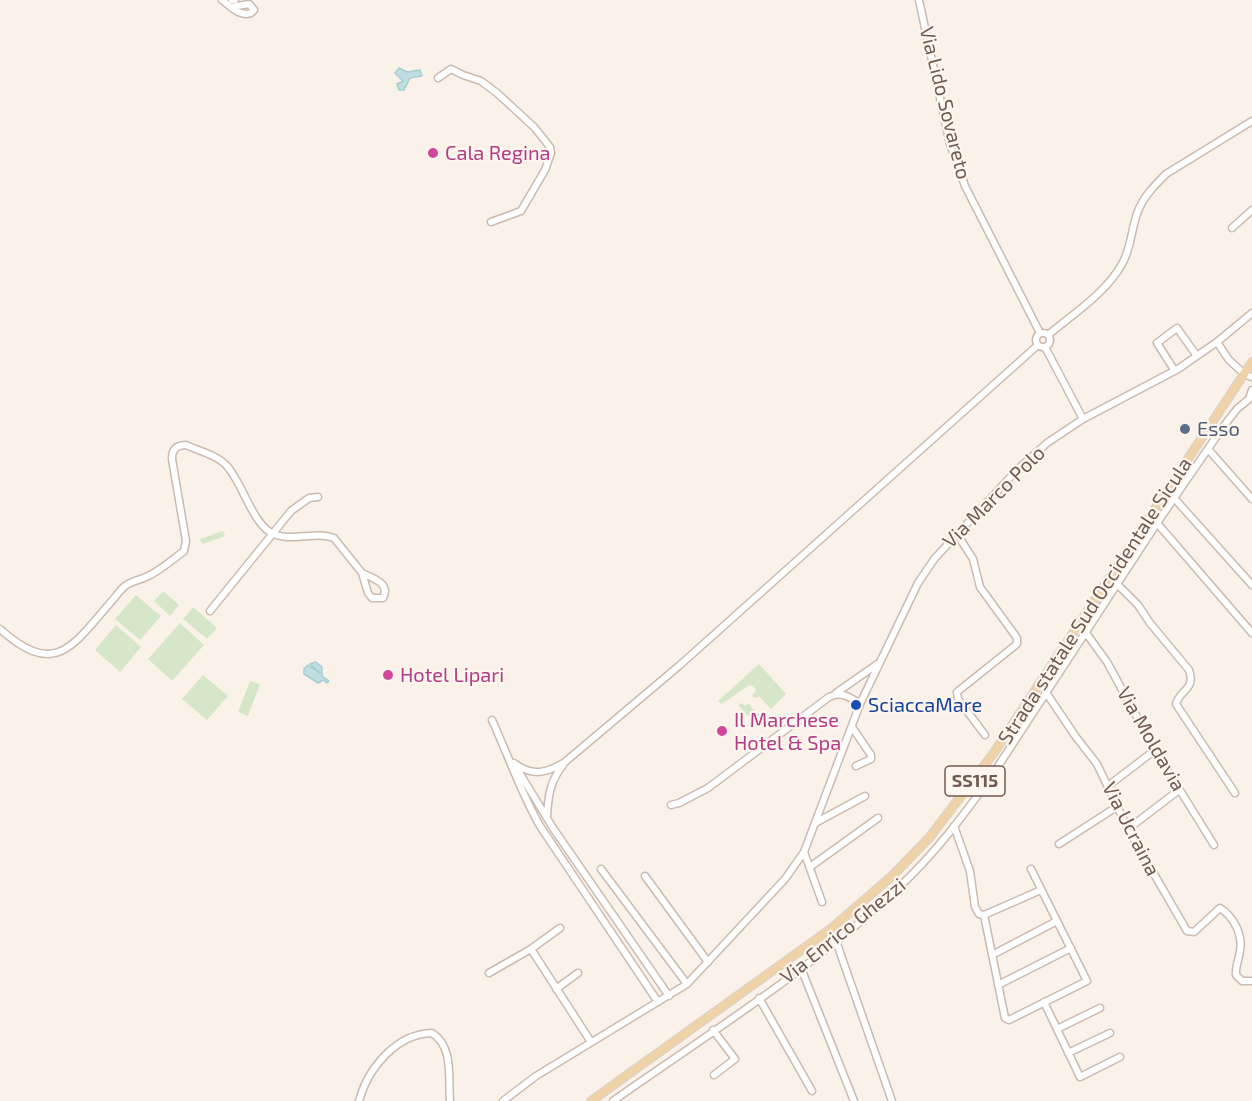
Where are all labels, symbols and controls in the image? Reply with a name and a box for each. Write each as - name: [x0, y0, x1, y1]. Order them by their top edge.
- street label: Via Lido Sovareto: [914, 24, 976, 182]
- place label: Cala Regina: [445, 141, 550, 165]
- marker: Cala Regina: [426, 146, 440, 160]
- place label: Esso: [1197, 417, 1240, 441]
- marker: Esso: [1178, 422, 1192, 436]
- street label: Via Marco Polo: [938, 441, 1050, 553]
- street label: Strada statale Sud Occidentale Sicula: [993, 453, 1197, 749]
- place label: Hotel Lipari: [400, 663, 504, 687]
- marker: Hotel Lipari: [381, 668, 395, 682]
- street label: Via Moldavia: [1112, 683, 1190, 795]
- place label: SciaccaMare: [868, 693, 982, 717]
- marker: SciaccaMare: [849, 698, 863, 712]
- place label: Il Marchese Hotel & Spa: [734, 708, 841, 755]
- marker: Il Marchese Hotel & Spa: [715, 724, 729, 738]
- road number: SS115: [945, 766, 1005, 796]
- street label: Via Ucraina: [1097, 778, 1165, 880]
- street label: Via Enrico Ghezzi: [776, 873, 910, 989]

